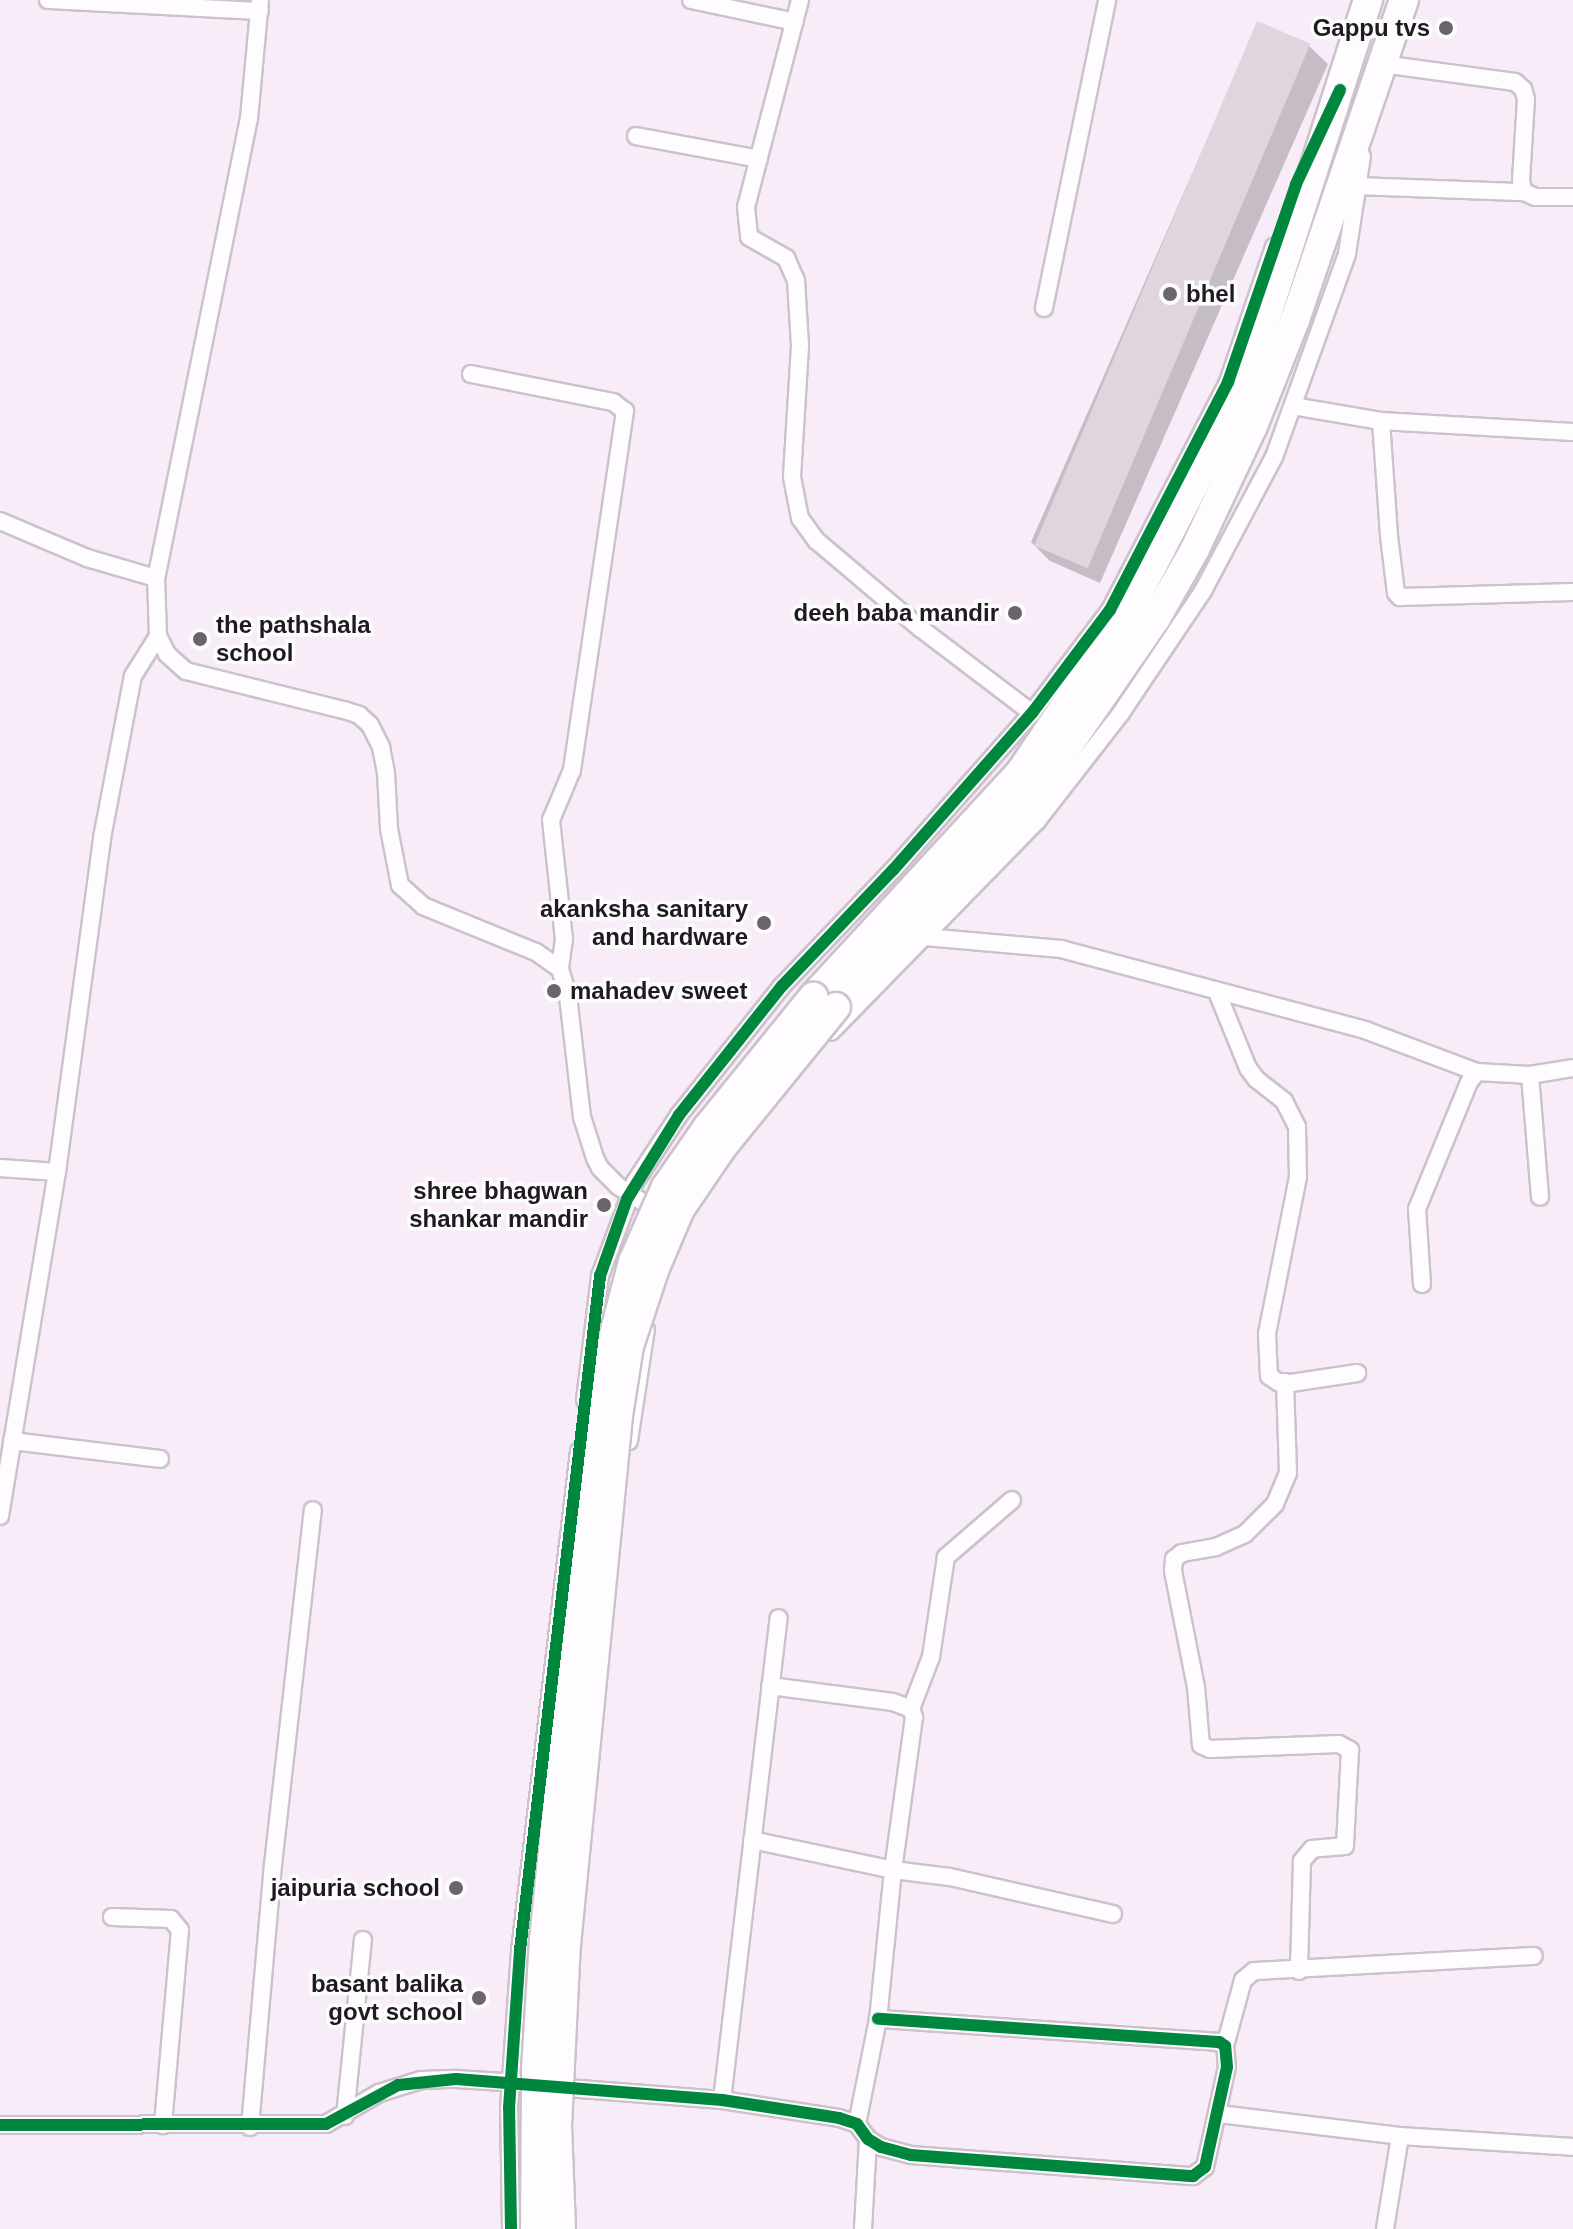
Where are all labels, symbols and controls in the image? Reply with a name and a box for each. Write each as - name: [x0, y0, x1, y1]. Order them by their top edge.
- place label: Gappu tvs: [1313, 14, 1430, 42]
- marker: Gappu tvs: [1437, 19, 1455, 37]
- place label: bhel: [1186, 280, 1235, 308]
- marker: bhel: [1161, 285, 1179, 303]
- place label: deeh baba mandir: [794, 599, 999, 627]
- marker: deeh baba mandir: [1006, 604, 1024, 622]
- place label: the pathshala school: [216, 611, 371, 667]
- marker: the pathshala school: [191, 630, 209, 648]
- place label: akanksha sanitary and hardware: [540, 895, 748, 951]
- marker: akanksha sanitary and hardware: [755, 914, 773, 932]
- place label: mahadev sweet: [570, 977, 747, 1005]
- marker: mahadev sweet: [545, 982, 563, 1000]
- place label: shree bhagwan shankar mandir: [409, 1177, 588, 1233]
- marker: shree bhagwan shankar mandir: [595, 1196, 613, 1214]
- place label: jaipuria school: [271, 1874, 440, 1902]
- marker: jaipuria school: [447, 1879, 465, 1897]
- place label: basant balika govt school: [311, 1970, 463, 2026]
- marker: basant balika govt school: [470, 1989, 488, 2007]

